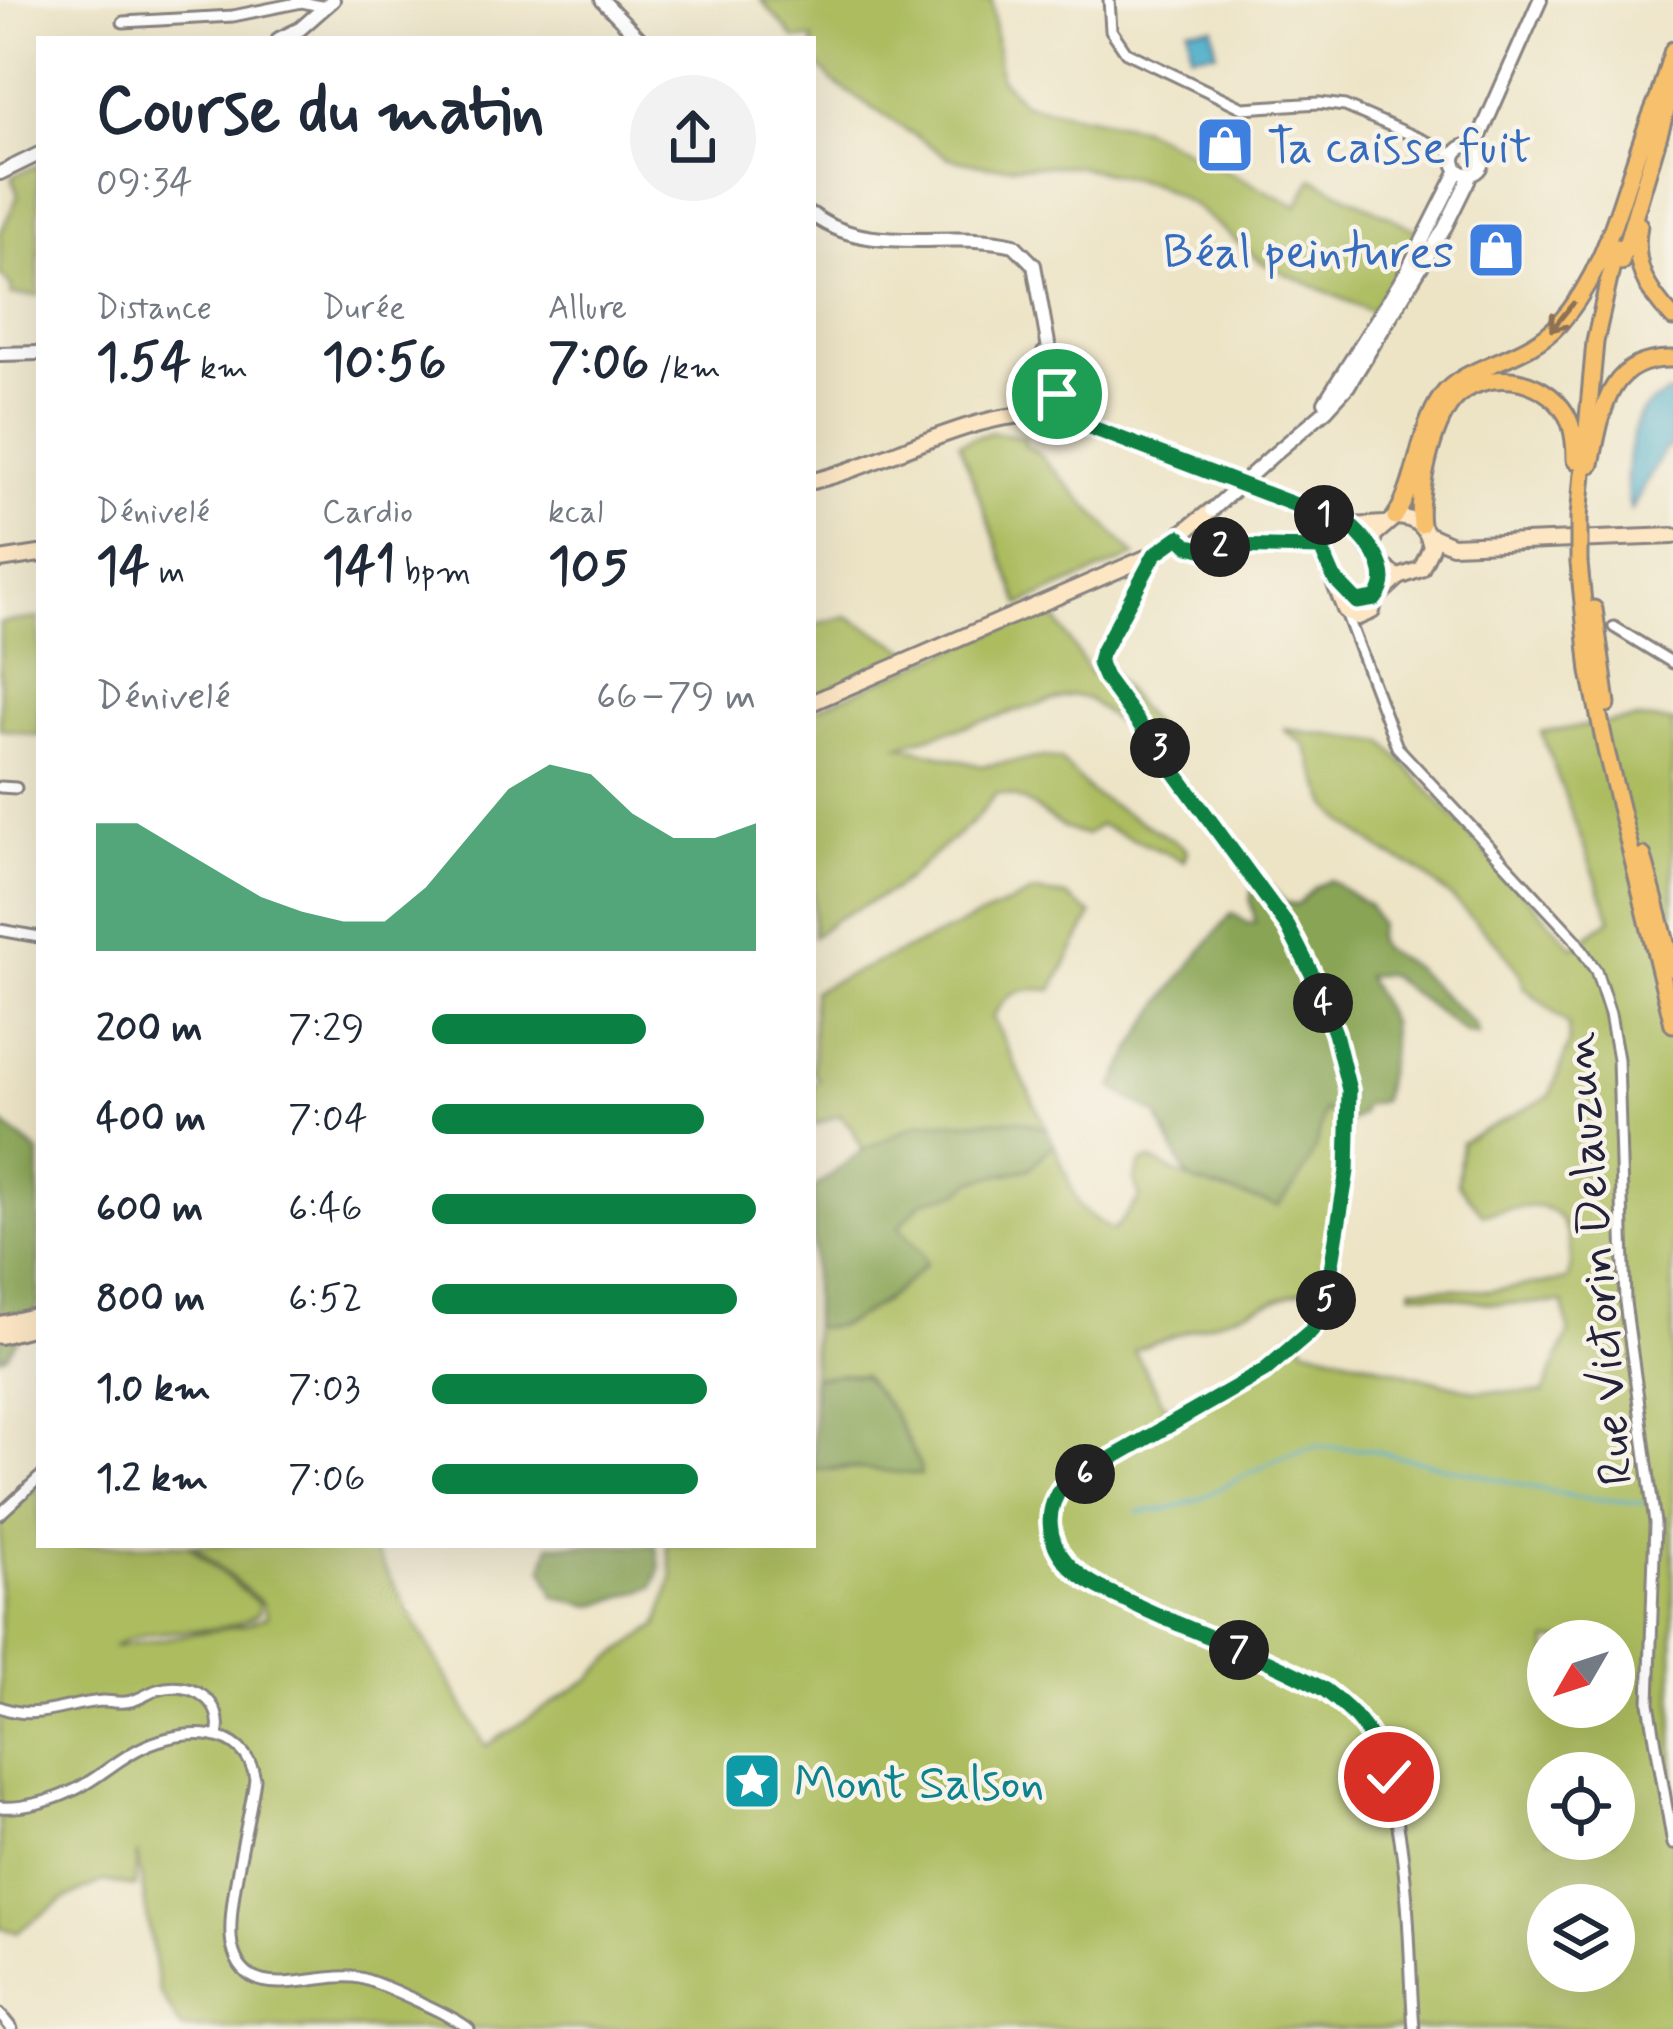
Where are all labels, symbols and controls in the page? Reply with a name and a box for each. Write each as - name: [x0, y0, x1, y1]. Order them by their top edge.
- text: Course du matin: [96, 70, 545, 156]
- button: share: [630, 75, 756, 201]
- shop icon: Ta caisse fuit: [1194, 114, 1256, 176]
- place label: Ta caisse fuit: [1267, 117, 1532, 180]
- text: 09:34: [96, 158, 193, 209]
- shop icon: Béal peintures: [1465, 219, 1527, 281]
- place label: Béal peintures: [1163, 222, 1454, 285]
- text: Distance: [96, 287, 212, 331]
- text: Durée: [322, 287, 405, 331]
- text: Allure: [548, 287, 627, 331]
- one-way arrow: [1549, 300, 1576, 332]
- text: 1.54: [96, 331, 191, 397]
- text: 10:56: [322, 331, 446, 397]
- text: 7:06: [548, 331, 649, 397]
- pin: [1006, 343, 1108, 445]
- text: km: [191, 347, 248, 391]
- text: /km: [649, 347, 721, 391]
- icon: arrive: [1024, 361, 1090, 427]
- pin: 1: [1294, 485, 1354, 545]
- text: Dénivelé: [96, 491, 210, 535]
- text: Cardio: [322, 491, 413, 535]
- text: kcal: [548, 491, 603, 535]
- text: 1: [1317, 493, 1331, 537]
- pin: 2: [1190, 517, 1250, 577]
- text: 2: [1212, 525, 1228, 569]
- text: 14: [96, 535, 150, 601]
- text: 141: [322, 535, 396, 601]
- text: 105: [548, 535, 628, 601]
- text: m: [150, 551, 185, 595]
- text: bpm: [396, 551, 471, 595]
- text: Dénivelé: [96, 672, 230, 723]
- text: 66–79 m: [596, 672, 756, 723]
- pin: 3: [1130, 718, 1190, 778]
- text: 3: [1153, 726, 1167, 770]
- pin: 4: [1293, 973, 1353, 1033]
- text: 4: [1313, 981, 1333, 1025]
- text: 200 m: [96, 1004, 202, 1055]
- text: 7:29: [288, 1004, 364, 1055]
- street label: Rue Victorin Delauzun: [1547, 1030, 1650, 1488]
- text: 400 m: [96, 1094, 206, 1145]
- text: 7:04: [288, 1094, 368, 1145]
- text: 600 m: [96, 1184, 203, 1235]
- text: 6:46: [288, 1184, 363, 1235]
- pin: 5: [1296, 1270, 1356, 1330]
- text: 800 m: [96, 1274, 205, 1325]
- text: 6:52: [288, 1274, 362, 1325]
- text: 5: [1316, 1278, 1336, 1322]
- text: 1.0 km: [96, 1364, 211, 1415]
- text: 7:03: [288, 1364, 360, 1415]
- pin: 6: [1055, 1444, 1115, 1504]
- text: 6: [1077, 1452, 1093, 1496]
- text: 1.2 km: [96, 1454, 208, 1505]
- text: 7:06: [288, 1454, 365, 1505]
- pin: 7: [1209, 1620, 1269, 1680]
- north arrow: [1527, 1620, 1635, 1728]
- map controls: [1527, 1620, 1635, 1992]
- text: 7: [1229, 1628, 1249, 1672]
- pin: [1338, 1726, 1440, 1828]
- icon: check: [1356, 1744, 1422, 1810]
- place icon: Mont Salson: [721, 1750, 783, 1812]
- button: locate: [1527, 1752, 1635, 1860]
- place label: Mont Salson: [794, 1753, 1044, 1816]
- button: layers: [1527, 1884, 1635, 1992]

